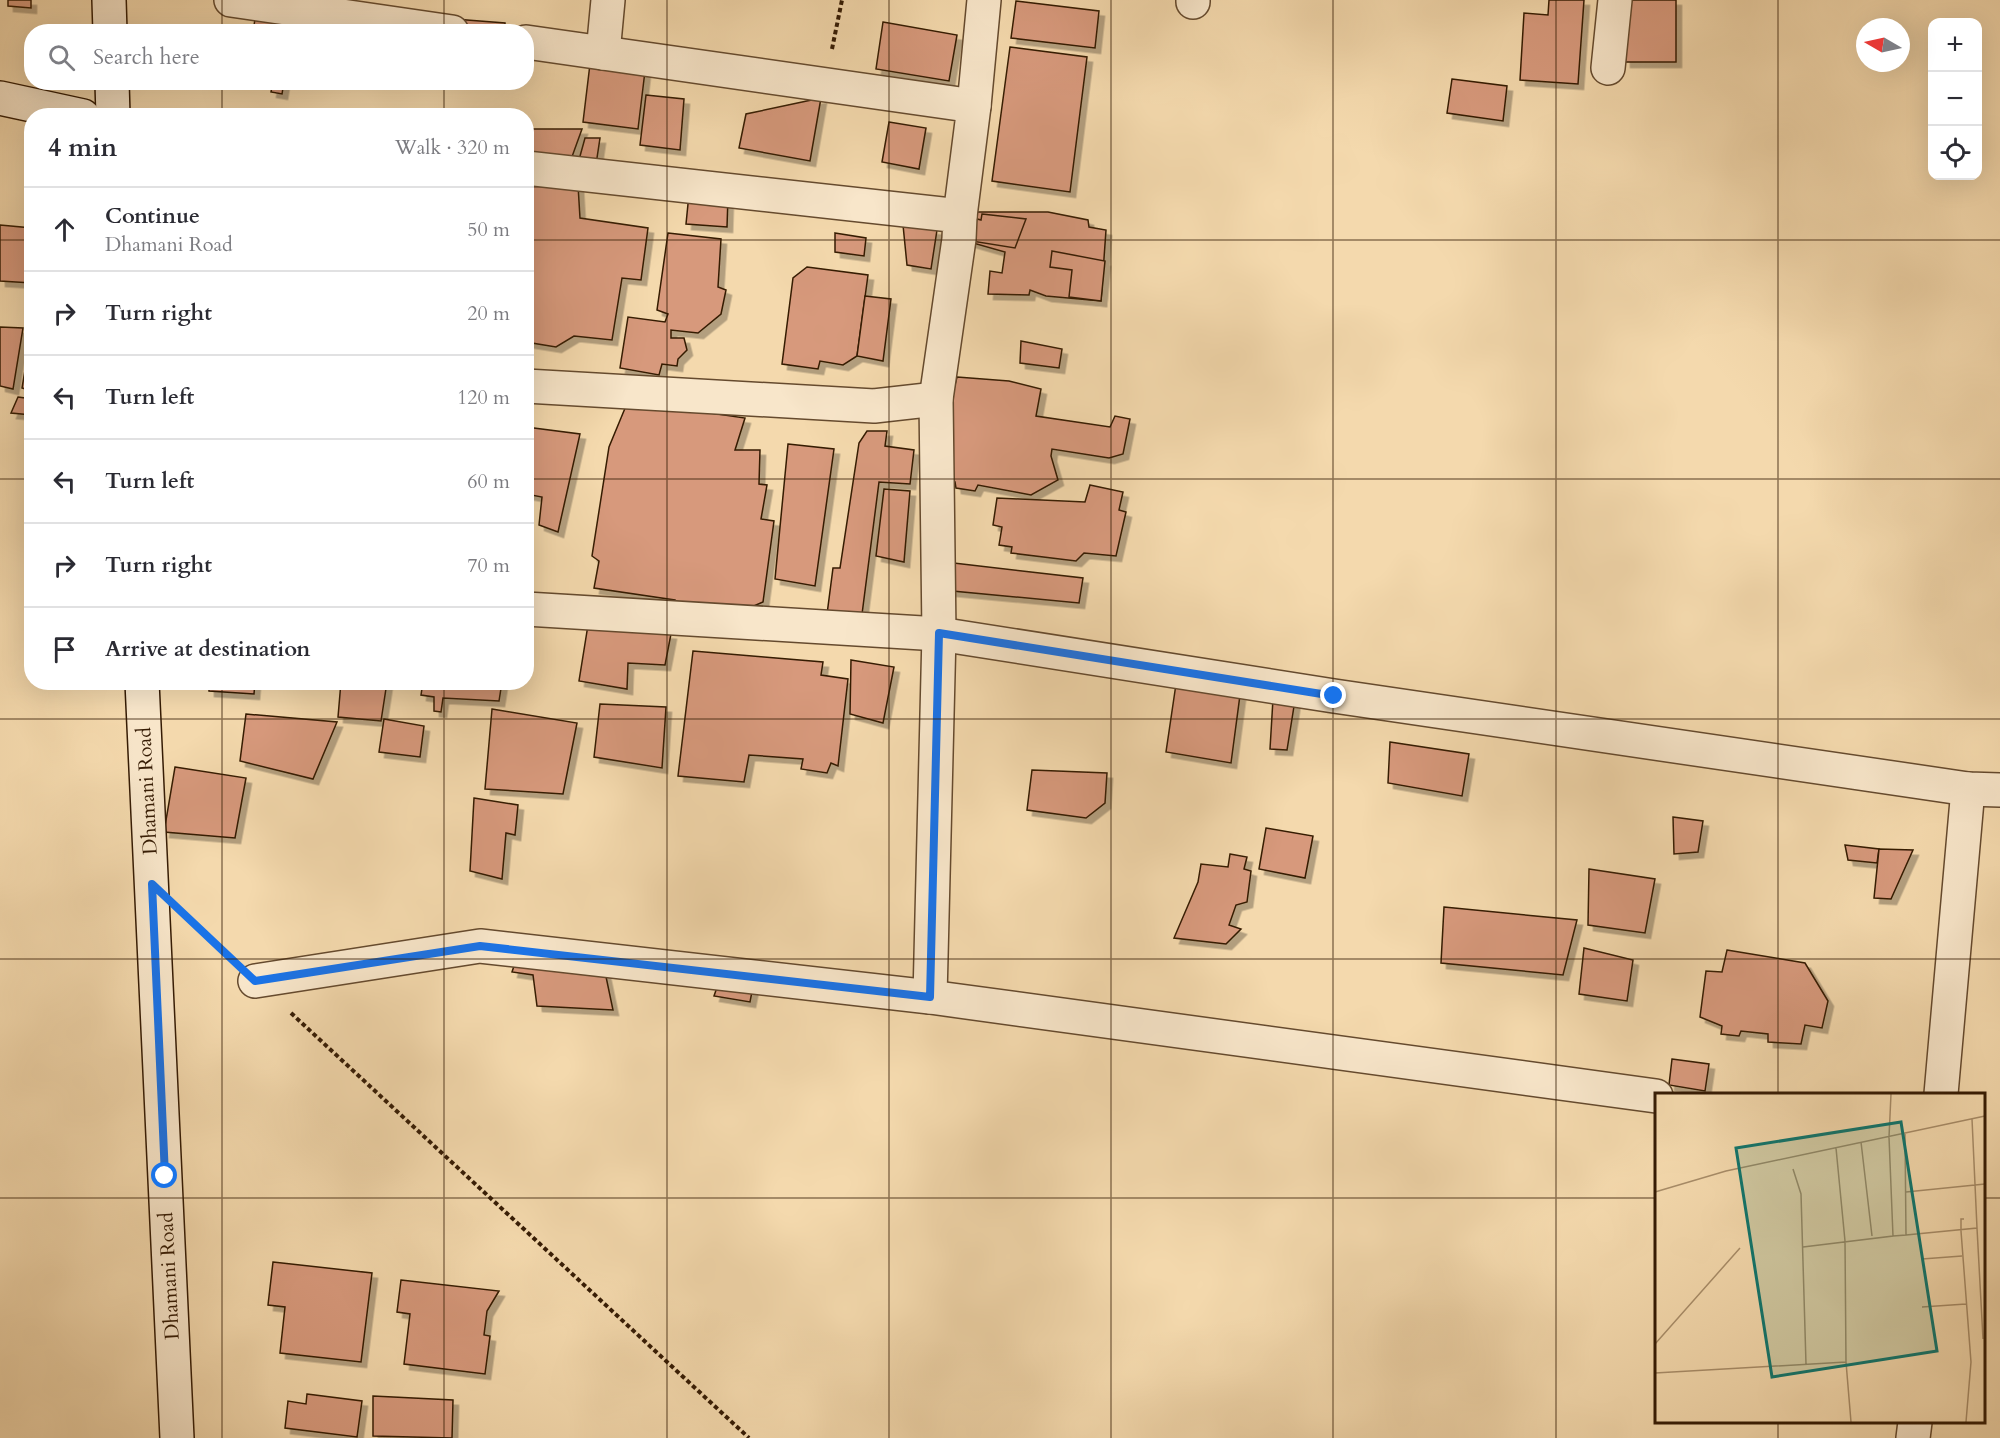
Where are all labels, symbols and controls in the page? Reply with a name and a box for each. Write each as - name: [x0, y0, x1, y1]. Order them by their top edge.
- north arrow: [1856, 18, 1910, 72]
- map controls: [1928, 18, 1982, 180]
- button: +: [1928, 18, 1982, 72]
- search box: [24, 24, 534, 90]
- icon: search: [45, 41, 78, 74]
- text: Search here: [93, 42, 200, 72]
- button: −: [1928, 72, 1982, 126]
- button: locate: [1928, 126, 1982, 180]
- text: 4 min: [48, 130, 117, 165]
- text: Walk · 320 m: [395, 134, 510, 161]
- text: Continue: [105, 201, 200, 231]
- icon: ahead: [48, 213, 81, 246]
- text: 50 m: [467, 216, 510, 243]
- text: Dhamani Road: [105, 231, 233, 258]
- icon: right: [48, 297, 81, 330]
- text: Turn right: [105, 298, 212, 328]
- text: 20 m: [467, 300, 510, 327]
- icon: left: [48, 381, 81, 414]
- text: Turn left: [105, 382, 194, 412]
- text: 120 m: [457, 384, 510, 411]
- icon: left: [48, 465, 81, 498]
- text: Turn left: [105, 466, 194, 496]
- text: 60 m: [467, 468, 510, 495]
- icon: right: [48, 549, 81, 582]
- text: Turn right: [105, 550, 212, 580]
- text: 70 m: [467, 552, 510, 579]
- icon: arrive: [48, 633, 81, 666]
- text: Arrive at destination: [105, 634, 310, 664]
- route end: [1320, 682, 1346, 708]
- street label: Dhamani Road: [130, 726, 164, 855]
- inset map: [1655, 1093, 1985, 1423]
- route start: [151, 1162, 177, 1188]
- street label: Dhamani Road: [152, 1211, 186, 1340]

